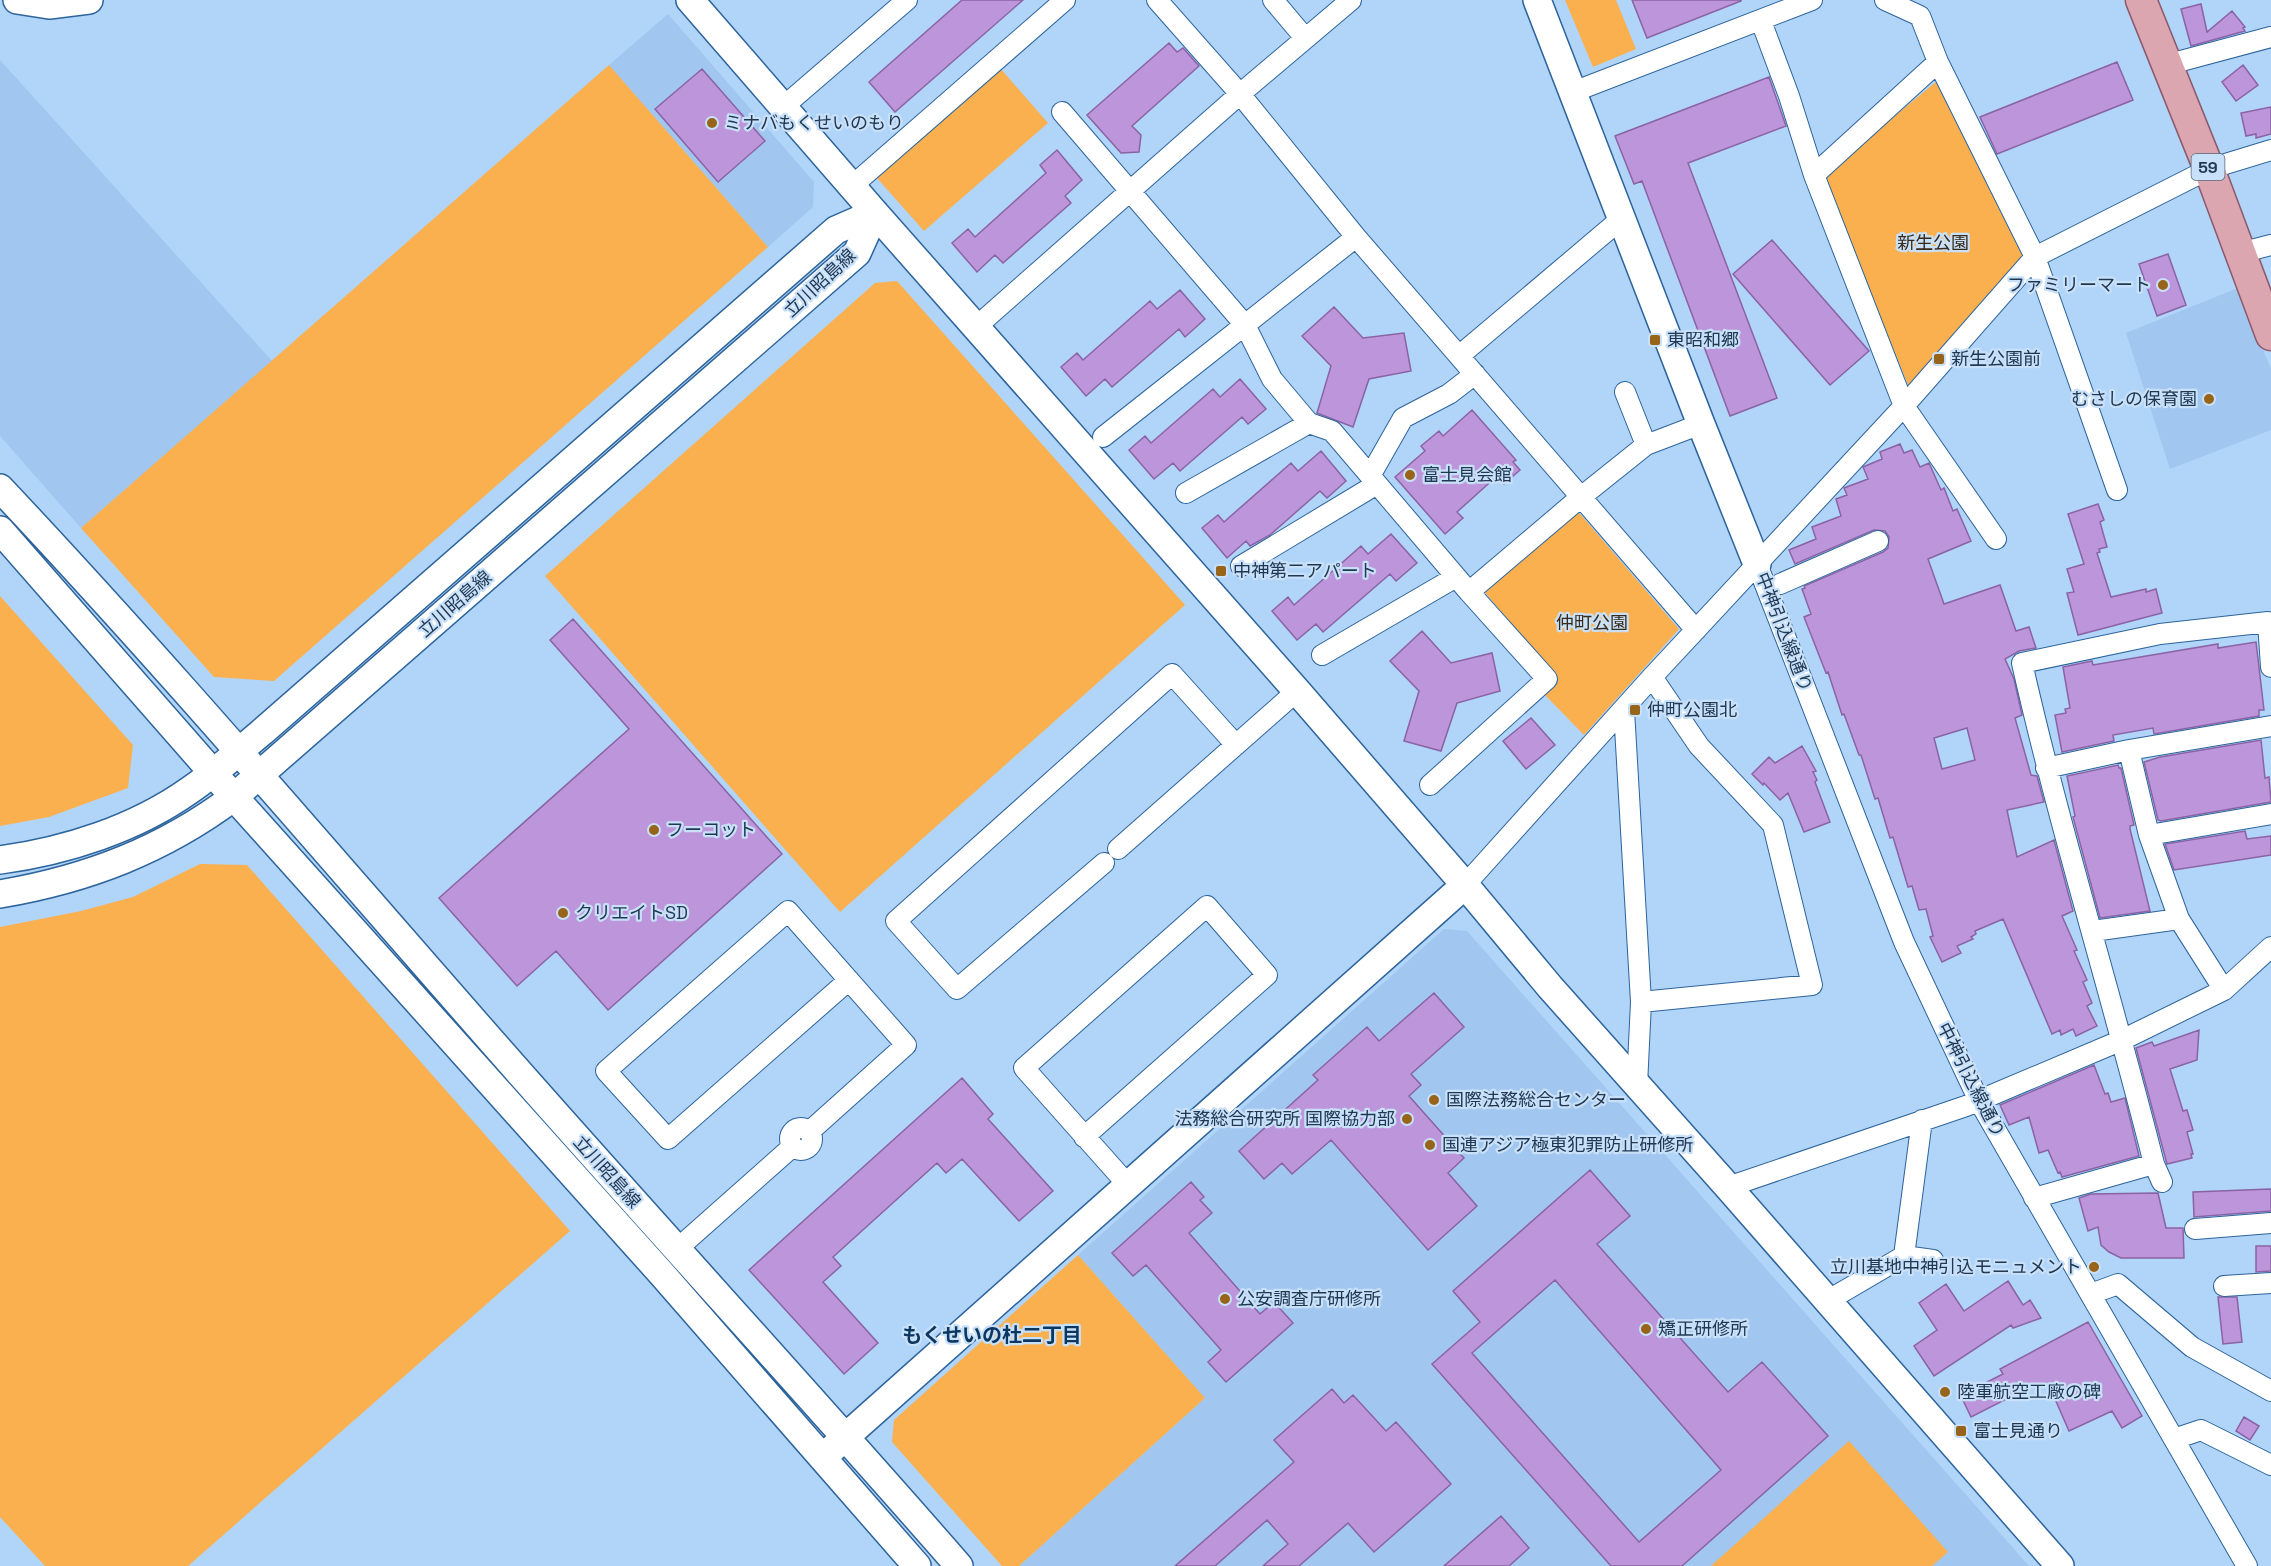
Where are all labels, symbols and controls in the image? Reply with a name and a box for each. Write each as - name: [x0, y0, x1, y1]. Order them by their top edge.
- place label: ミナバもくせいのもり: [724, 111, 904, 134]
- marker: ミナバもくせいのもり: [705, 116, 719, 130]
- road number: 59: [2192, 154, 2224, 180]
- park label: 新生公園: [1897, 231, 1969, 254]
- street label: 立川昭島線: [779, 244, 860, 322]
- place label: ファミリーマート: [2007, 273, 2151, 296]
- marker: ファミリーマート: [2156, 278, 2170, 292]
- place label: 東昭和郷: [1667, 328, 1739, 351]
- marker: 東昭和郷: [1648, 333, 1662, 347]
- place label: 新生公園前: [1951, 347, 2041, 370]
- marker: 新生公園前: [1932, 352, 1946, 366]
- place label: むさしの保育園: [2071, 387, 2197, 410]
- marker: むさしの保育園: [2202, 392, 2216, 406]
- place label: 富士見会館: [1422, 463, 1512, 486]
- marker: 富士見会館: [1403, 468, 1417, 482]
- place label: 中神第二アパート: [1233, 559, 1377, 582]
- marker: 中神第二アパート: [1214, 564, 1228, 578]
- street label: 立川昭島線: [413, 565, 496, 642]
- street label: 中神引込線通り: [1751, 569, 1818, 695]
- park label: 仲町公園: [1556, 611, 1628, 634]
- place label: 仲町公園北: [1647, 698, 1737, 721]
- marker: 仲町公園北: [1628, 703, 1642, 717]
- place label: フーコット: [666, 818, 756, 841]
- marker: フーコット: [647, 823, 661, 837]
- place label: クリエイトSD: [575, 901, 688, 924]
- marker: クリエイトSD: [556, 906, 570, 920]
- street label: 中神引込線通り: [1933, 1018, 2010, 1141]
- place label: 国際法務総合センター: [1446, 1088, 1626, 1111]
- marker: 国際法務総合センター: [1427, 1093, 1441, 1107]
- place label: 法務総合研究所 国際協力部: [1174, 1107, 1395, 1130]
- marker: 法務総合研究所 国際協力部: [1400, 1112, 1414, 1126]
- street label: 立川昭島線: [569, 1131, 646, 1213]
- place label: 国連アジア極東犯罪防止研修所: [1442, 1133, 1693, 1156]
- marker: 国連アジア極東犯罪防止研修所: [1423, 1138, 1437, 1152]
- place label: 立川基地中神引込モニュメント: [1830, 1255, 2082, 1278]
- marker: 立川基地中神引込モニュメント: [2087, 1260, 2101, 1274]
- place label: 公安調査庁研修所: [1237, 1287, 1381, 1310]
- marker: 公安調査庁研修所: [1218, 1292, 1232, 1306]
- place label: 矯正研修所: [1658, 1317, 1748, 1340]
- district label: もくせいの杜二丁目: [902, 1322, 1082, 1348]
- marker: 矯正研修所: [1639, 1322, 1653, 1336]
- place label: 陸軍航空工廠の碑: [1957, 1380, 2101, 1403]
- marker: 陸軍航空工廠の碑: [1938, 1385, 1952, 1399]
- place label: 富士見通り: [1973, 1419, 2063, 1442]
- marker: 富士見通り: [1954, 1424, 1968, 1438]

